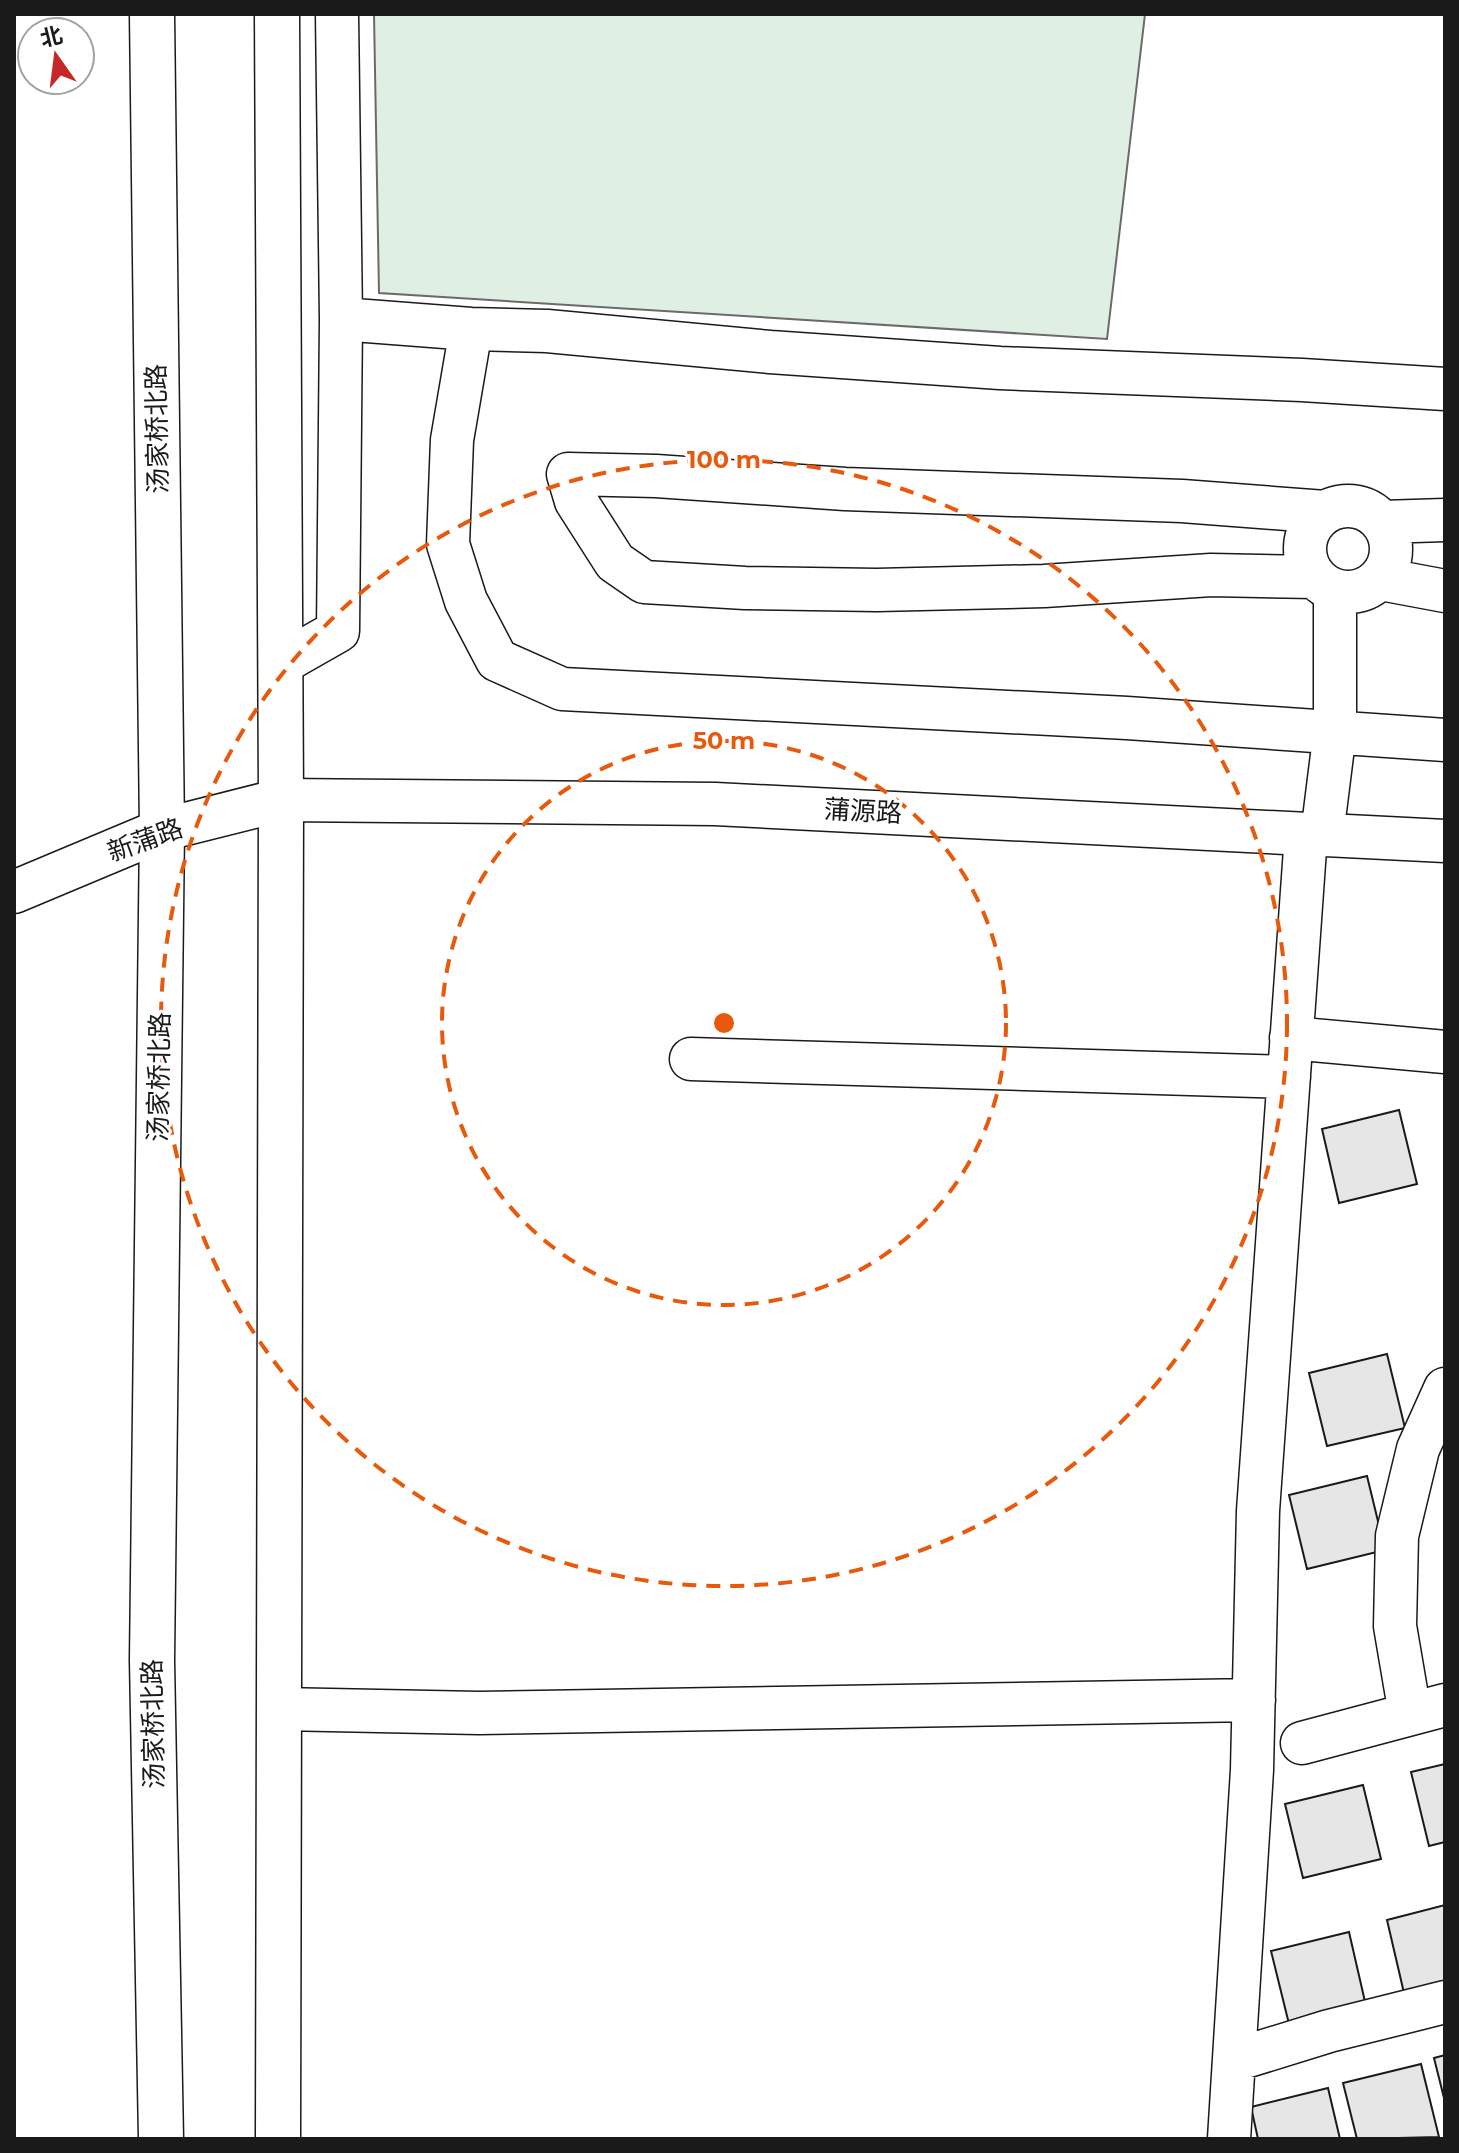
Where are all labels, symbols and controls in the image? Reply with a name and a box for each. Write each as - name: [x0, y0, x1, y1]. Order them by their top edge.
- north arrow: [16, 16, 96, 96]
- text: 北: [37, 21, 65, 53]
- street label: 汤家桥北路: [140, 364, 174, 494]
- text: 100 m: [687, 445, 761, 474]
- text: 50 m: [693, 726, 755, 755]
- street label: 蒲源路: [823, 793, 903, 829]
- street label: 新蒲路: [103, 812, 187, 868]
- centre of rings: [710, 1009, 738, 1037]
- street label: 汤家桥北路: [142, 1012, 176, 1142]
- street label: 汤家桥北路: [136, 1659, 170, 1789]

